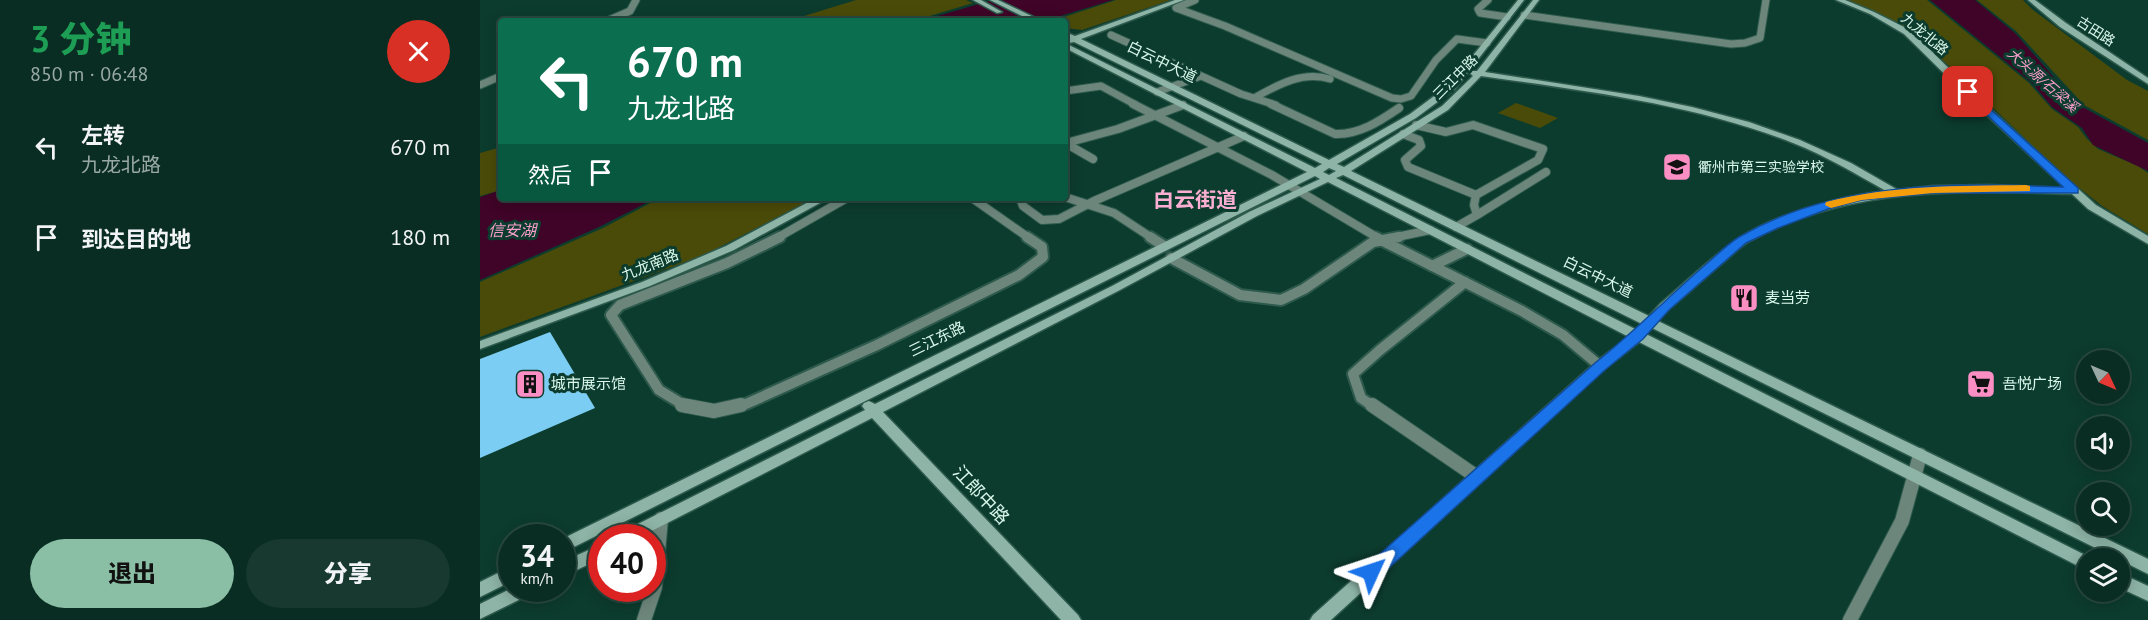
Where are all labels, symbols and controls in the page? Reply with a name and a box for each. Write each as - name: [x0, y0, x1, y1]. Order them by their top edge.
- street label: 九龙北路: [1898, 9, 1952, 59]
- street label: 古田路: [2073, 12, 2119, 50]
- text: 3 分钟: [30, 15, 132, 62]
- button: close: [387, 20, 450, 83]
- text: 670 m: [627, 34, 743, 89]
- street label: 白云中大道: [1124, 37, 1200, 87]
- icon: left: [528, 42, 606, 120]
- water label: 大头源/石梁溪: [2004, 44, 2084, 117]
- street label: 三江中路: [1429, 51, 1481, 103]
- text: 850 m · 06:48: [30, 61, 148, 87]
- pin: [1942, 66, 1993, 117]
- icon: arrive: [1951, 75, 1984, 108]
- text: 九龙北路: [627, 91, 735, 125]
- text: 左转: [81, 121, 125, 149]
- icon: left: [30, 131, 63, 164]
- text: 670 m: [390, 133, 450, 161]
- school or university icon: 衢州市第三实验学校: [1661, 151, 1693, 183]
- text: 九龙北路: [81, 152, 161, 178]
- icon: arrive: [584, 156, 617, 189]
- place label: 衢州市第三实验学校: [1698, 158, 1824, 176]
- text: 然后: [528, 161, 572, 189]
- district label: 白云街道: [1153, 186, 1237, 213]
- water label: 信安湖: [488, 220, 539, 240]
- icon: arrive: [30, 221, 63, 254]
- text: 180 m: [390, 223, 450, 251]
- text: 到达目的地: [81, 225, 191, 253]
- street label: 九龙南路: [618, 244, 681, 285]
- street label: 白云中大道: [1560, 252, 1636, 302]
- restaurant icon: 麦当劳: [1728, 282, 1760, 314]
- place label: 麦当劳: [1765, 288, 1810, 307]
- street label: 三江东路: [906, 317, 968, 360]
- north arrow: [2076, 350, 2130, 404]
- map controls: [2076, 350, 2130, 602]
- building icon: 城市展示馆: [514, 368, 546, 400]
- supermarket icon: 吾悦广场: [1965, 368, 1997, 400]
- place label: 城市展示馆: [551, 374, 626, 393]
- place label: 吾悦广场: [2002, 374, 2062, 393]
- button: sound: [2076, 416, 2130, 470]
- street label: 江郎中路: [948, 460, 1014, 529]
- button: search: [2076, 482, 2130, 536]
- speed limit sign: 40: [588, 524, 666, 602]
- text: 34: [520, 536, 554, 575]
- button: 退出: [30, 539, 234, 608]
- button: 分享: [246, 539, 450, 608]
- position arrow: [1339, 540, 1403, 604]
- button: layers: [2076, 548, 2130, 602]
- text: km/h: [521, 569, 553, 588]

